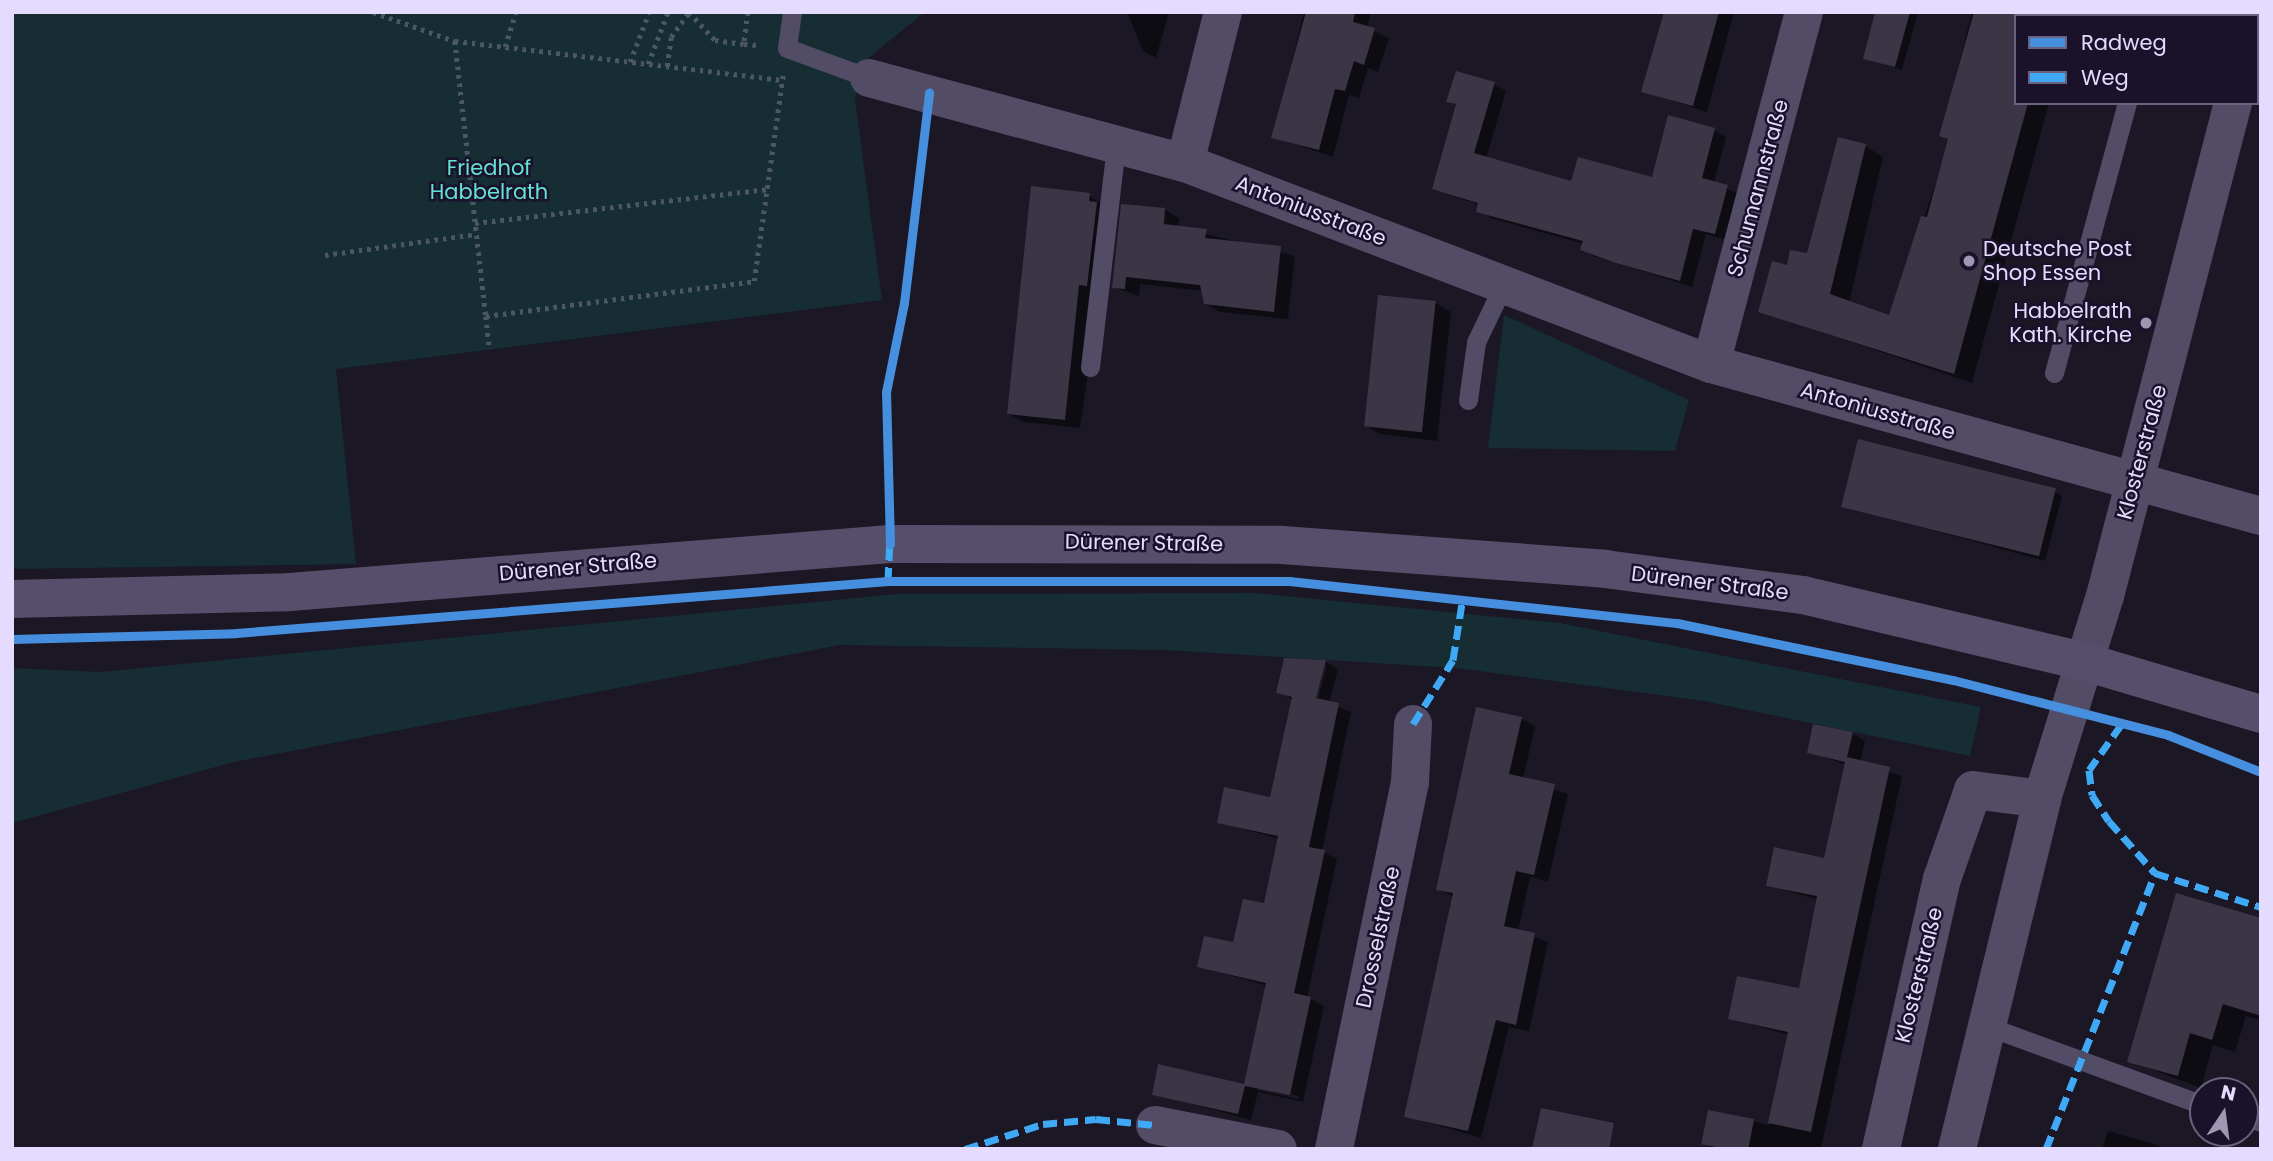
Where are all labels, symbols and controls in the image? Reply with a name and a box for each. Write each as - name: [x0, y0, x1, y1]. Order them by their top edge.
- legend: [2014, 14, 2259, 105]
- text: Radweg: [2081, 28, 2167, 57]
- text: Weg: [2081, 63, 2129, 92]
- street label: Schumannstraße: [1722, 97, 1794, 279]
- park label: Friedhof Habbelrath: [430, 155, 548, 205]
- street label: Antoniusstraße: [1232, 171, 1390, 251]
- place label: Deutsche Post Shop Essen: [1983, 236, 2132, 286]
- marker: Deutsche Post Shop Essen: [1961, 253, 1977, 269]
- place label: Habbelrath Kath. Kirche: [2009, 298, 2132, 348]
- marker: Habbelrath Kath. Kirche: [2138, 315, 2154, 331]
- street label: Antoniusstraße: [1798, 377, 1958, 445]
- street label: Klosterstraße: [2112, 382, 2172, 522]
- street label: Dürener Straße: [1065, 529, 1223, 557]
- street label: Dürener Straße: [498, 548, 658, 586]
- street label: Dürener Straße: [1630, 561, 1790, 605]
- street label: Drosselstraße: [1351, 864, 1405, 1010]
- street label: Klosterstraße: [1890, 905, 1948, 1045]
- north arrow: [2189, 1077, 2259, 1147]
- text: N: [2218, 1078, 2238, 1108]

